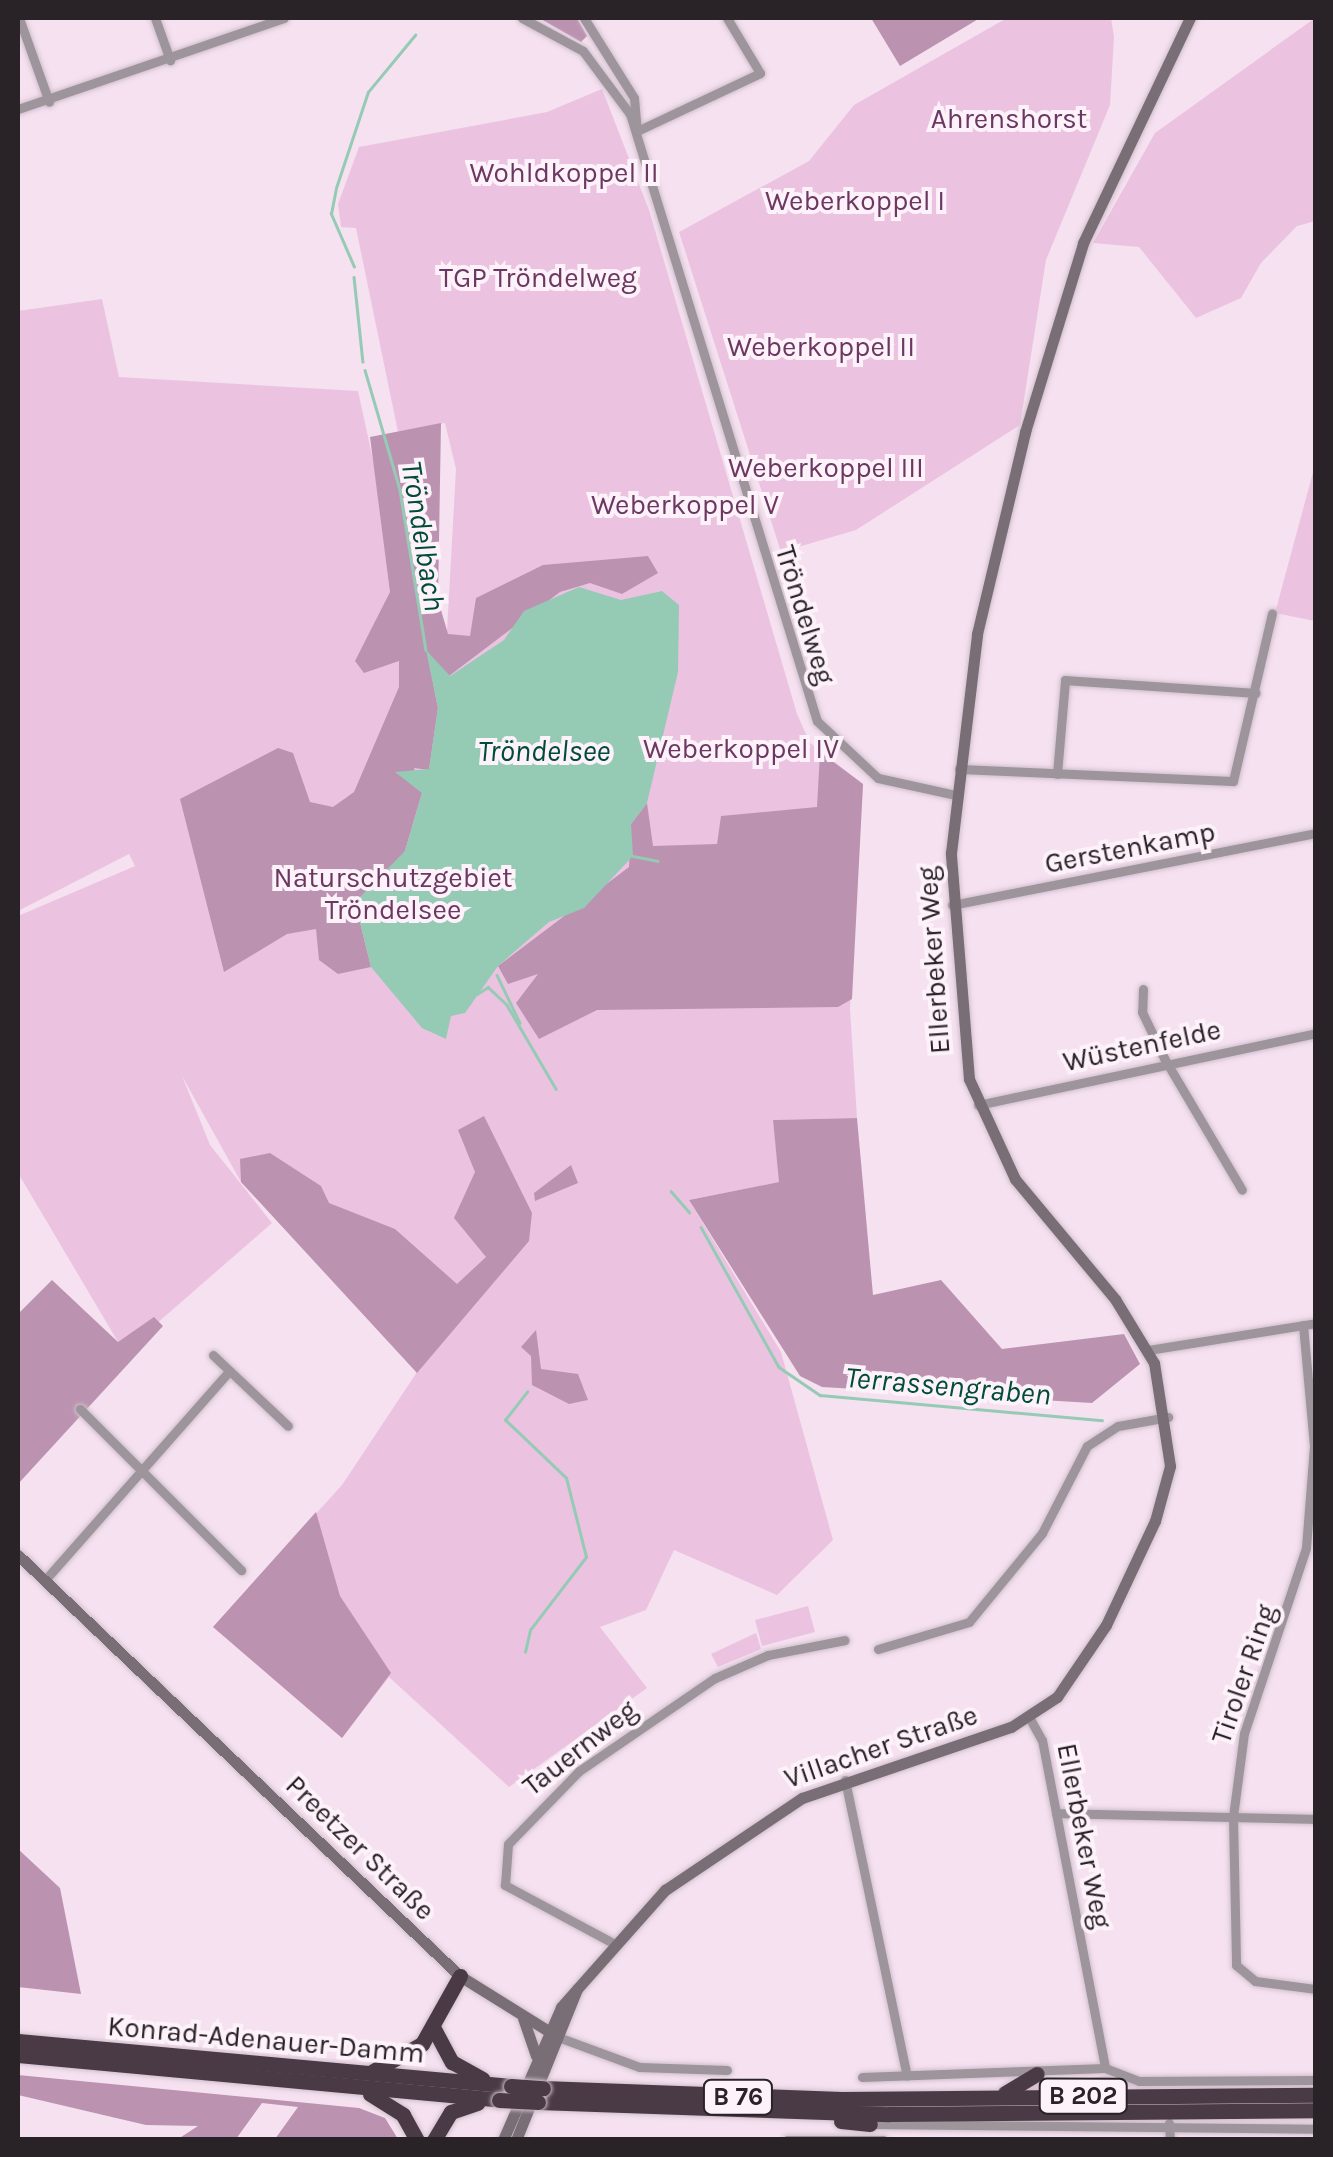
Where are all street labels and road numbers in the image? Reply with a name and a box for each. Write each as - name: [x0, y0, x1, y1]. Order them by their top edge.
- street label: Tröndelweg: [768, 541, 842, 689]
- street label: Gerstenkamp: [1042, 815, 1218, 881]
- street label: Ellerbeker Weg: [911, 865, 957, 1055]
- street label: Wüstenfelde: [1060, 1013, 1224, 1079]
- street label: Tiroler Ring: [1205, 1600, 1283, 1748]
- street label: Tauernweg: [516, 1693, 644, 1803]
- street label: Villacher Straße: [780, 1698, 982, 1796]
- street label: Ellerbeker Weg: [1050, 1740, 1118, 1932]
- street label: Preetzer Straße: [279, 1769, 441, 1927]
- street label: Konrad-Adenauer-Damm: [106, 2009, 426, 2071]
- road number: B 202: [1038, 2076, 1128, 2116]
- road number: B 76: [700, 2077, 776, 2117]

